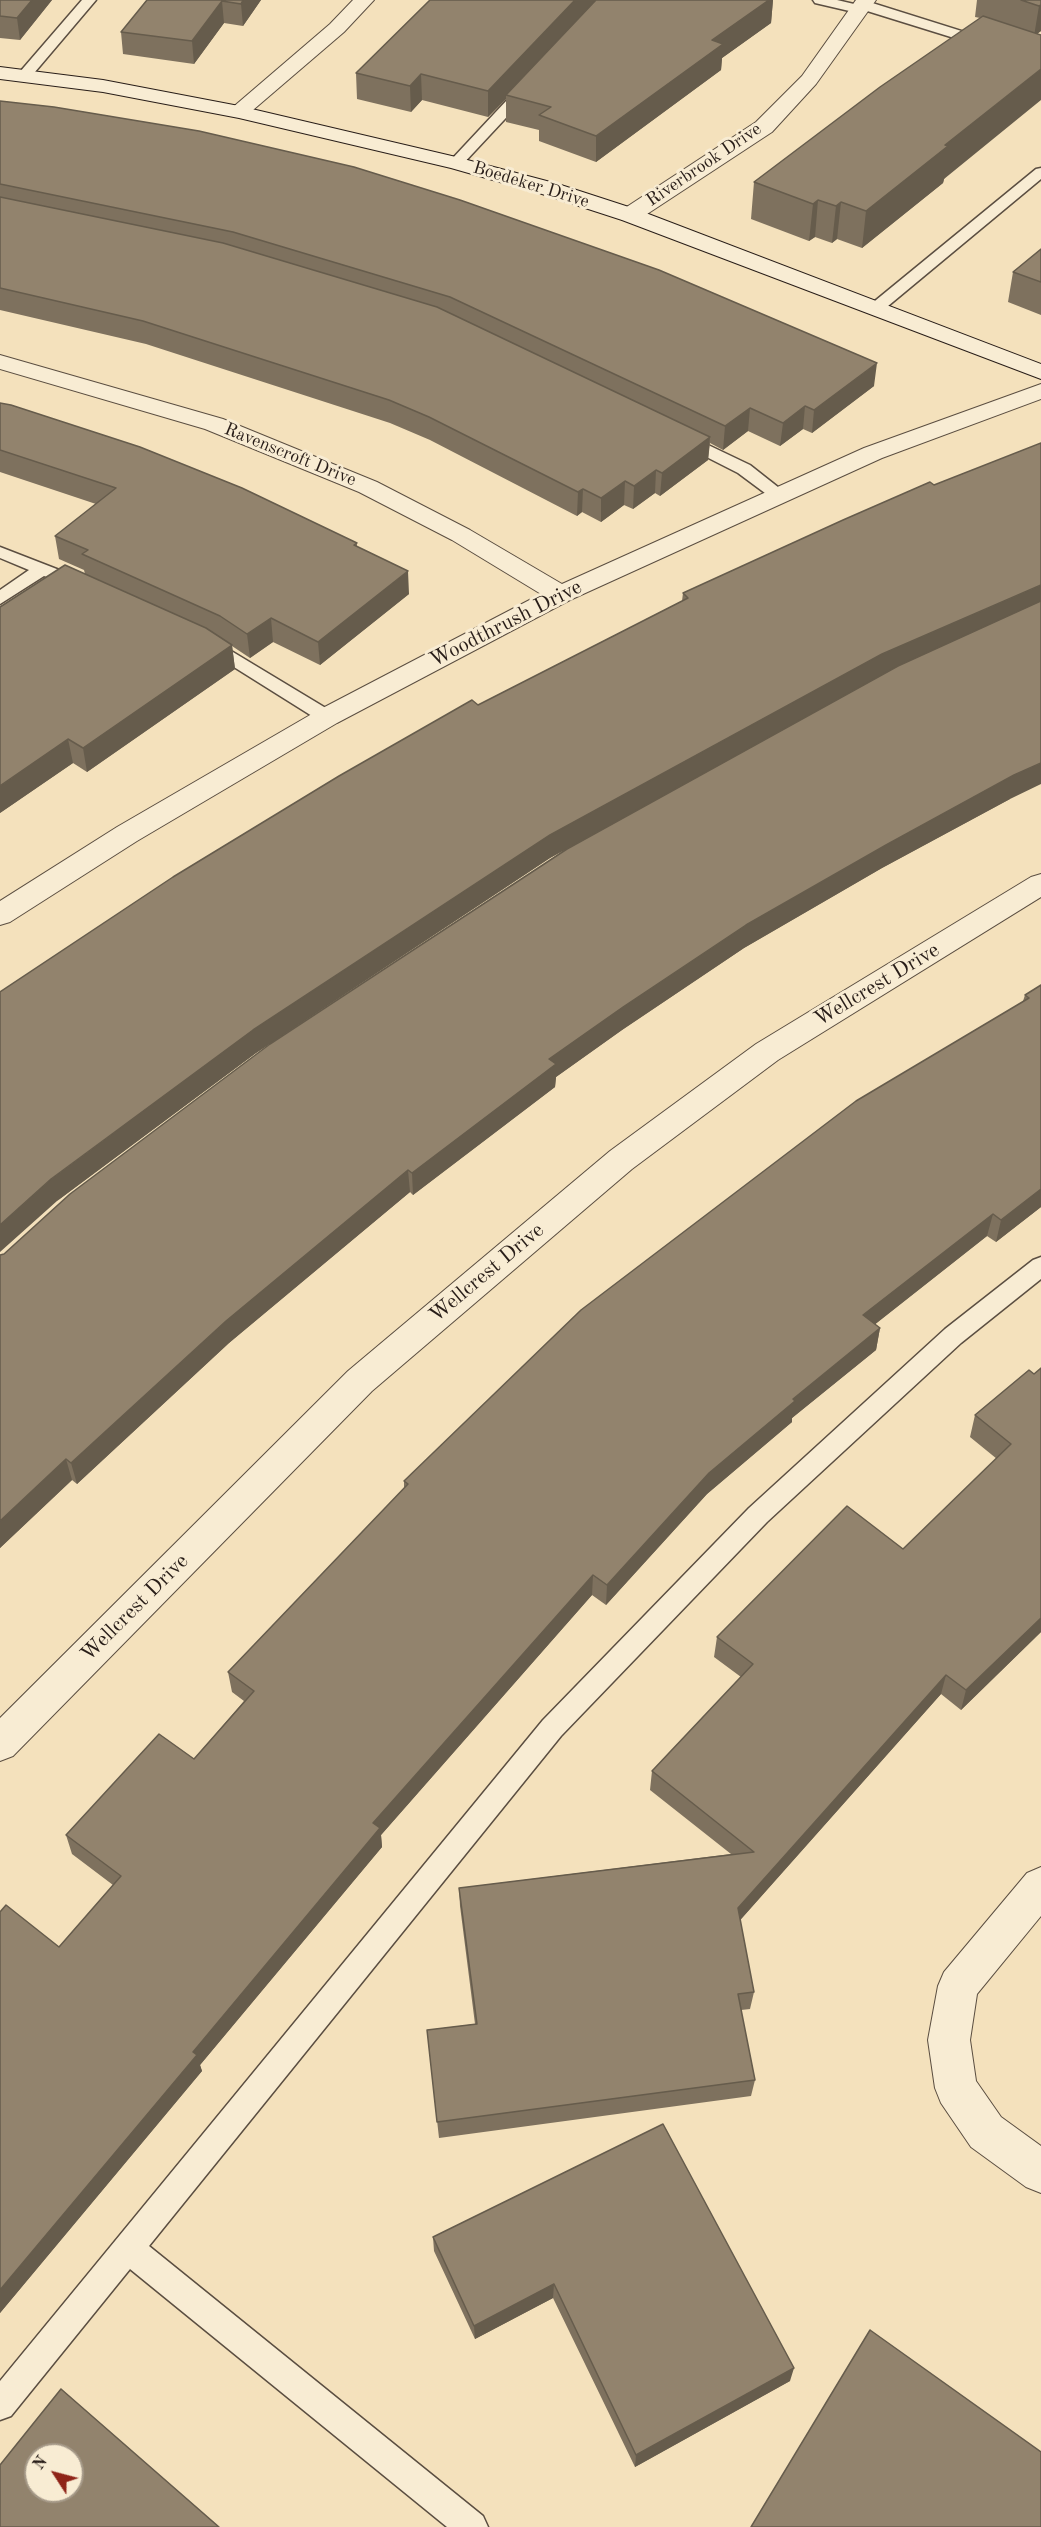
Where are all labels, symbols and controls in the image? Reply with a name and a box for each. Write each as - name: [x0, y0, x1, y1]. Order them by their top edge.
- street label: Riverbrook Drive: [642, 119, 766, 211]
- street label: Boedeker Drive: [470, 157, 592, 213]
- street label: Ravenscroft Drive: [221, 419, 359, 491]
- street label: Woodthrush Drive: [426, 575, 586, 673]
- street label: Wellcrest Drive: [810, 938, 944, 1032]
- street label: Wellcrest Drive: [425, 1218, 549, 1328]
- street label: Wellcrest Drive: [76, 1549, 194, 1667]
- north arrow: [24, 2443, 84, 2503]
- text: N: [31, 2454, 51, 2473]

